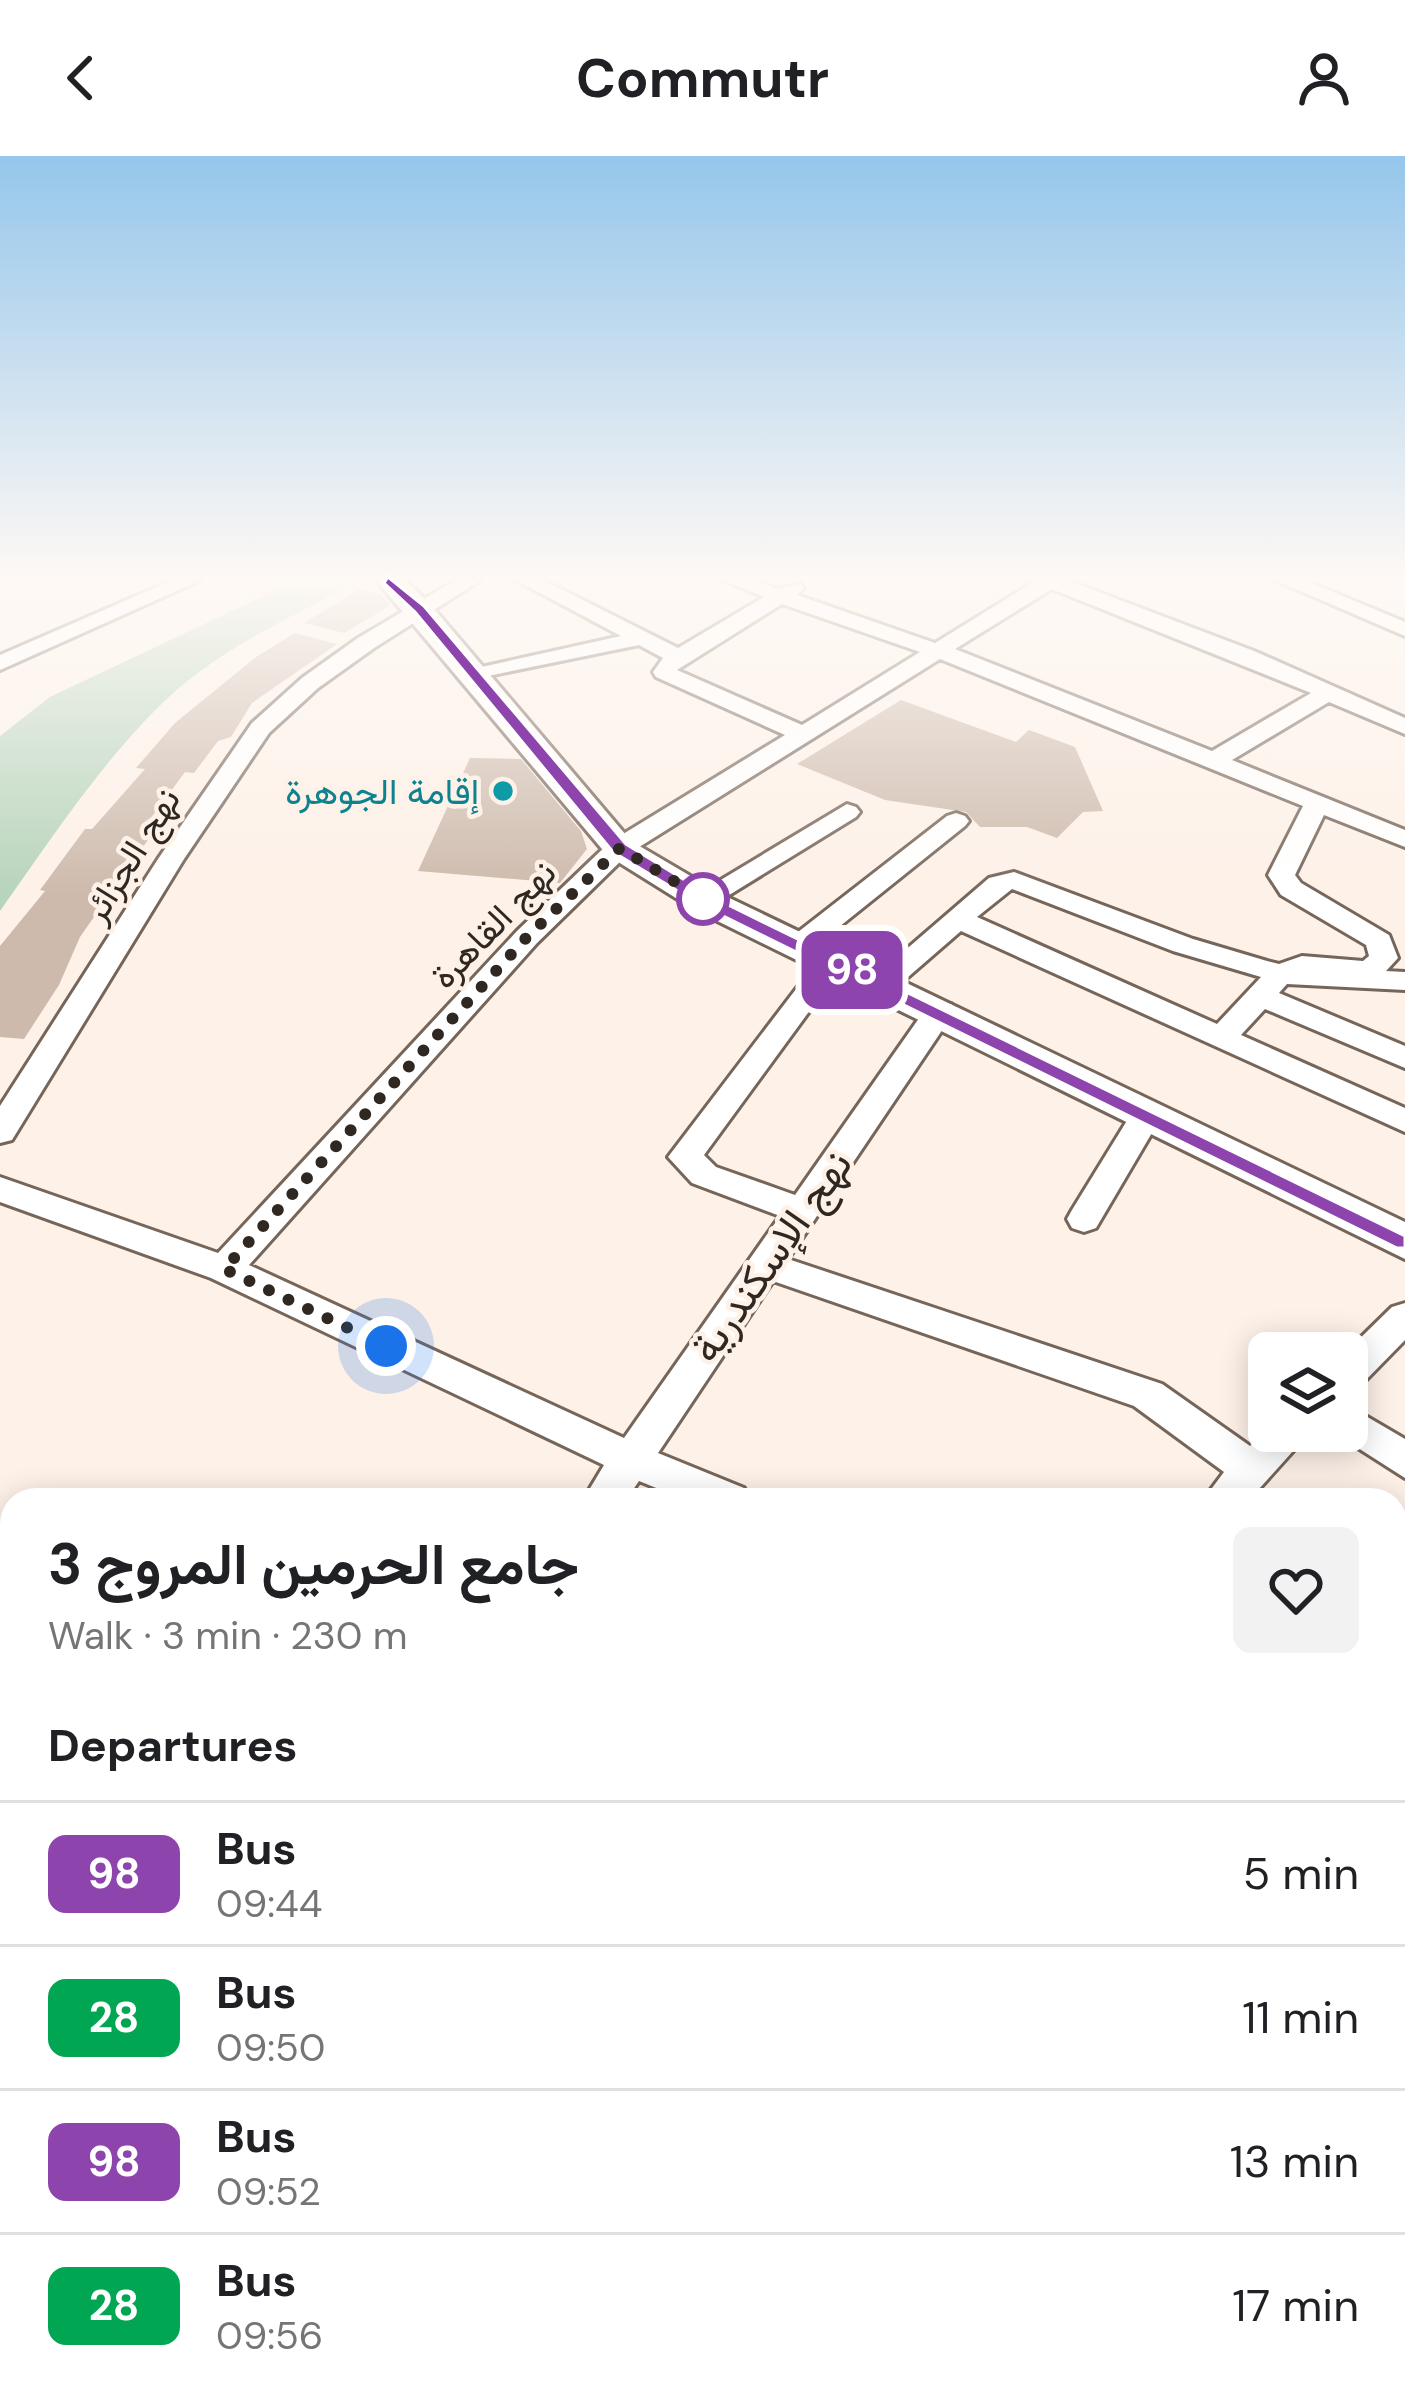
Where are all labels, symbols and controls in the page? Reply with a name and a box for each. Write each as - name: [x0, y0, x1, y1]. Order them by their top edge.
- text: Commutr: [576, 43, 829, 114]
- icon: back: [48, 45, 114, 111]
- icon: person: [1291, 45, 1357, 111]
- place label: إقامة الجوهرة: [285, 768, 479, 815]
- marker: إقامة الجوهرة: [490, 778, 516, 804]
- street label: نهج الجزائر: [71, 779, 193, 933]
- street label: نهج القاهرة: [420, 850, 567, 1000]
- unlabelled marker: [678, 874, 728, 924]
- line badge: 98: [798, 931, 906, 1009]
- text: 98: [826, 942, 878, 997]
- street label: نهج الإسكندرية: [678, 1139, 865, 1373]
- your location: [356, 1316, 416, 1376]
- map controls: [1248, 1332, 1368, 1452]
- button: layers: [1248, 1332, 1368, 1452]
- text: جامع الحرمين المروج 3: [48, 1527, 579, 1602]
- button: heart: [1233, 1527, 1359, 1653]
- text: Walk · 3 min · 230 m: [48, 1610, 408, 1661]
- text: Departures: [48, 1716, 297, 1775]
- text: Bus: [216, 1819, 296, 1878]
- text: 5 min: [1243, 1844, 1359, 1903]
- text: 98: [88, 1846, 140, 1901]
- text: 09:44: [216, 1878, 322, 1929]
- text: Bus: [216, 1963, 296, 2022]
- text: 11 min: [1242, 1988, 1359, 2047]
- text: 28: [89, 1990, 139, 2045]
- text: 09:50: [216, 2022, 326, 2073]
- text: Bus: [216, 2107, 296, 2166]
- text: 13 min: [1230, 2132, 1359, 2191]
- text: 98: [88, 2134, 140, 2189]
- text: 09:52: [216, 2166, 321, 2217]
- text: Bus: [216, 2251, 296, 2310]
- text: 17 min: [1232, 2276, 1359, 2335]
- text: 28: [89, 2278, 139, 2333]
- text: 09:56: [216, 2310, 323, 2361]

